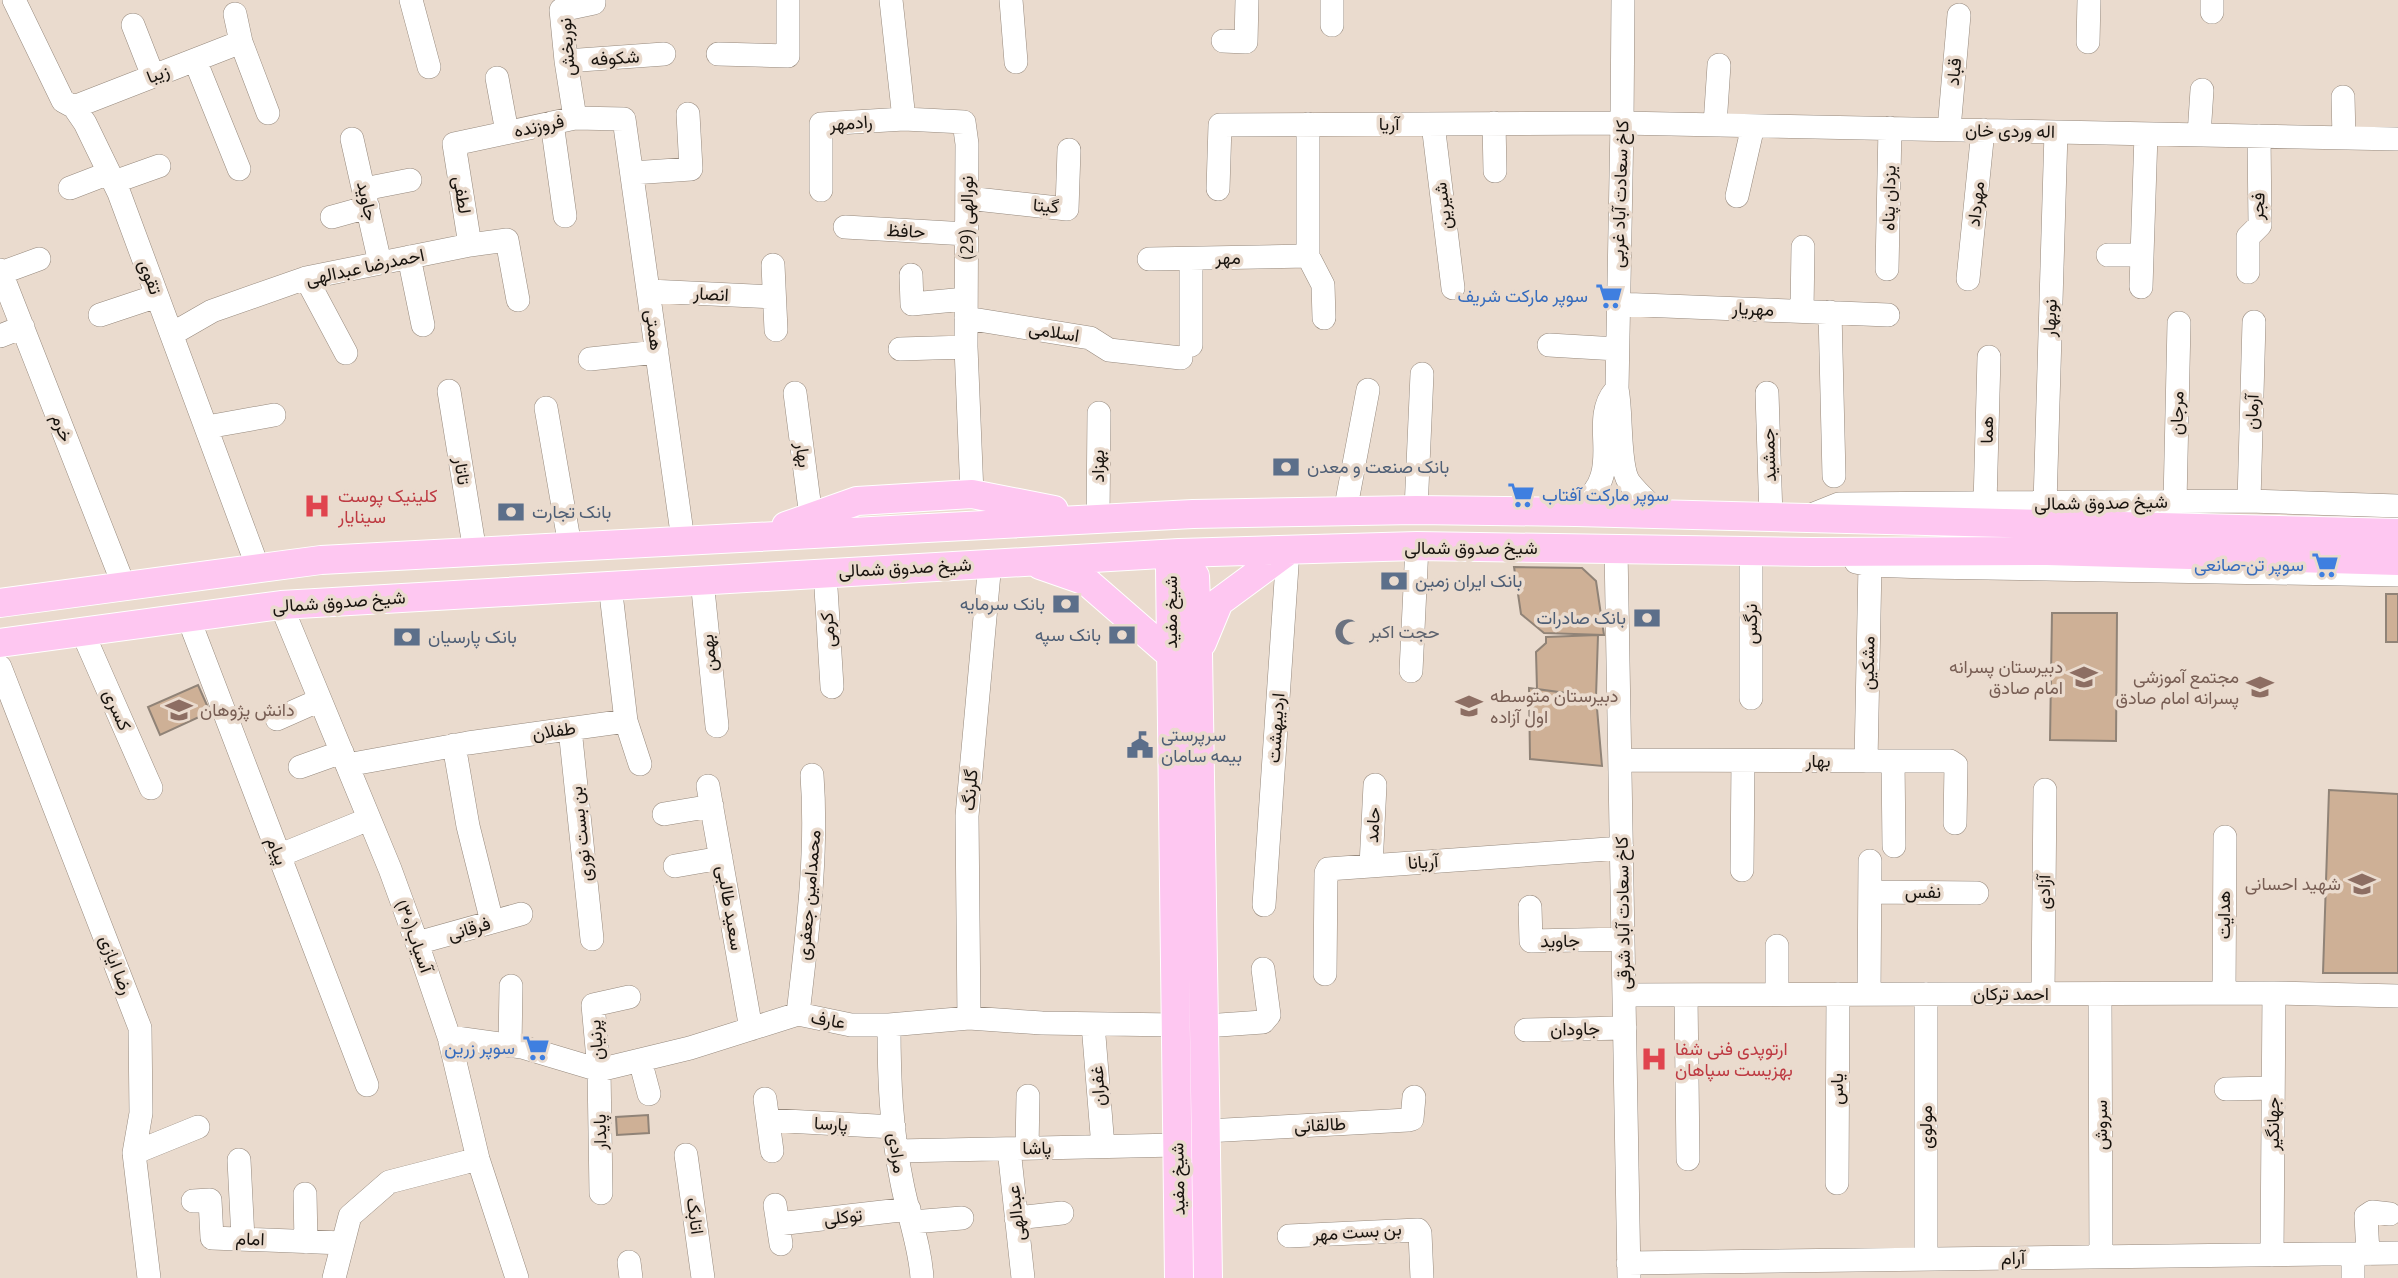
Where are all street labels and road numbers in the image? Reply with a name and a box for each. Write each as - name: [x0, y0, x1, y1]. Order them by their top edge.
- street label: نوربخش: [554, 17, 580, 77]
- street label: شکوفه: [590, 45, 640, 71]
- street label: قباد: [1942, 57, 1965, 87]
- street label: زیبا: [143, 60, 173, 88]
- street label: فروزنده: [512, 110, 566, 142]
- street label: رادمهر: [828, 111, 873, 136]
- street label: آریا: [1379, 113, 1401, 135]
- street label: اله وردی خان: [1965, 119, 2055, 143]
- street label: کاخ سعادت آباد غربی: [1606, 120, 1635, 268]
- street label: یزدان پناه: [1877, 165, 1902, 231]
- street label: لطفی: [448, 175, 476, 215]
- street label: نورالهی (29): [956, 176, 978, 260]
- street label: جاوید: [352, 179, 382, 223]
- street label: مهرداد: [1963, 180, 1989, 228]
- street label: شیرین: [1429, 181, 1457, 231]
- street label: فجر: [2246, 192, 2270, 221]
- street label: گیتا: [1032, 194, 1060, 217]
- street label: حافظ: [886, 219, 926, 241]
- street label: احمدرضا عبدالهی: [304, 244, 426, 290]
- street label: مهر: [1214, 247, 1241, 269]
- street label: تقوی: [133, 256, 167, 298]
- street label: انصار: [692, 282, 729, 306]
- street label: مهریار: [1731, 297, 1774, 321]
- street label: نوبهار: [2038, 298, 2062, 339]
- street label: همتی: [641, 308, 667, 352]
- street label: اسلامی: [1027, 317, 1081, 347]
- street label: مرجان: [2166, 391, 2188, 435]
- street label: آرمان: [2240, 392, 2264, 430]
- street label: خرم: [46, 411, 77, 446]
- street label: هما: [1976, 416, 1996, 444]
- street label: جمشید: [1757, 428, 1780, 482]
- street label: بهار: [790, 440, 815, 469]
- street label: بهزاد: [1087, 450, 1109, 482]
- street label: تاتار: [449, 455, 475, 486]
- street label: شیخ صدوق شمالی: [2034, 491, 2168, 516]
- street label: شیخ صدوق شمالی: [1404, 537, 1538, 560]
- street label: شیخ صدوق شمالی: [838, 554, 972, 583]
- street label: شیخ مفید: [1160, 576, 1183, 648]
- street label: شیخ صدوق شمالی: [272, 586, 406, 619]
- street label: نرگس: [1740, 604, 1762, 644]
- street label: کرمی: [816, 612, 840, 648]
- street label: بهمن: [696, 633, 722, 673]
- street label: مشکین: [1857, 636, 1879, 690]
- street label: کسری: [98, 686, 136, 734]
- street label: اردیبهشت: [1263, 692, 1289, 764]
- street label: طفلان: [531, 717, 577, 744]
- street label: بهار: [1804, 750, 1831, 772]
- street label: گلرنگ: [957, 768, 983, 812]
- street label: بن بست نوری: [565, 785, 597, 883]
- street label: حامد: [1361, 806, 1383, 843]
- street label: محمدامین جعفری: [792, 829, 826, 961]
- street label: پیام: [261, 834, 292, 868]
- street label: کاخ سعادت آباد شرقی: [1611, 836, 1636, 990]
- street label: آریانا: [1407, 850, 1441, 874]
- street label: سعید طالبی: [712, 864, 748, 952]
- street label: آزادی: [2033, 873, 2055, 909]
- street label: نفس: [1905, 881, 1941, 903]
- street label: هدایت: [2213, 891, 2234, 939]
- street label: آسیاب(۳۰): [392, 896, 438, 977]
- street label: فرقانی: [445, 912, 493, 946]
- street label: جاوید: [1540, 930, 1580, 952]
- street label: رضا ایازی: [95, 932, 137, 998]
- street label: احمد ترکان: [1973, 983, 2049, 1005]
- street label: عارف: [809, 1006, 847, 1034]
- street label: جاودان: [1550, 1018, 1600, 1040]
- street label: پرنیان: [583, 1019, 610, 1061]
- street label: غفران: [1086, 1065, 1110, 1107]
- street label: یاس: [1826, 1073, 1848, 1105]
- street label: جهانگیر: [2262, 1097, 2284, 1152]
- street label: سروش: [2090, 1100, 2112, 1150]
- street label: مولوی: [1915, 1105, 1937, 1149]
- street label: پارسا: [813, 1112, 849, 1137]
- street label: طالقانی: [1293, 1113, 1347, 1137]
- street label: پایدار: [589, 1114, 612, 1151]
- street label: مرادی: [883, 1131, 911, 1175]
- street label: پاشا: [1022, 1137, 1052, 1160]
- street label: شیخ مفید: [1166, 1142, 1191, 1216]
- street label: عبدالهی: [1002, 1184, 1030, 1242]
- street label: اتابک: [683, 1196, 708, 1236]
- street label: توکلی: [822, 1204, 864, 1230]
- street label: بن بست مهر: [1311, 1218, 1402, 1246]
- street label: امام: [235, 1227, 265, 1252]
- street label: آرام: [2001, 1247, 2027, 1270]

